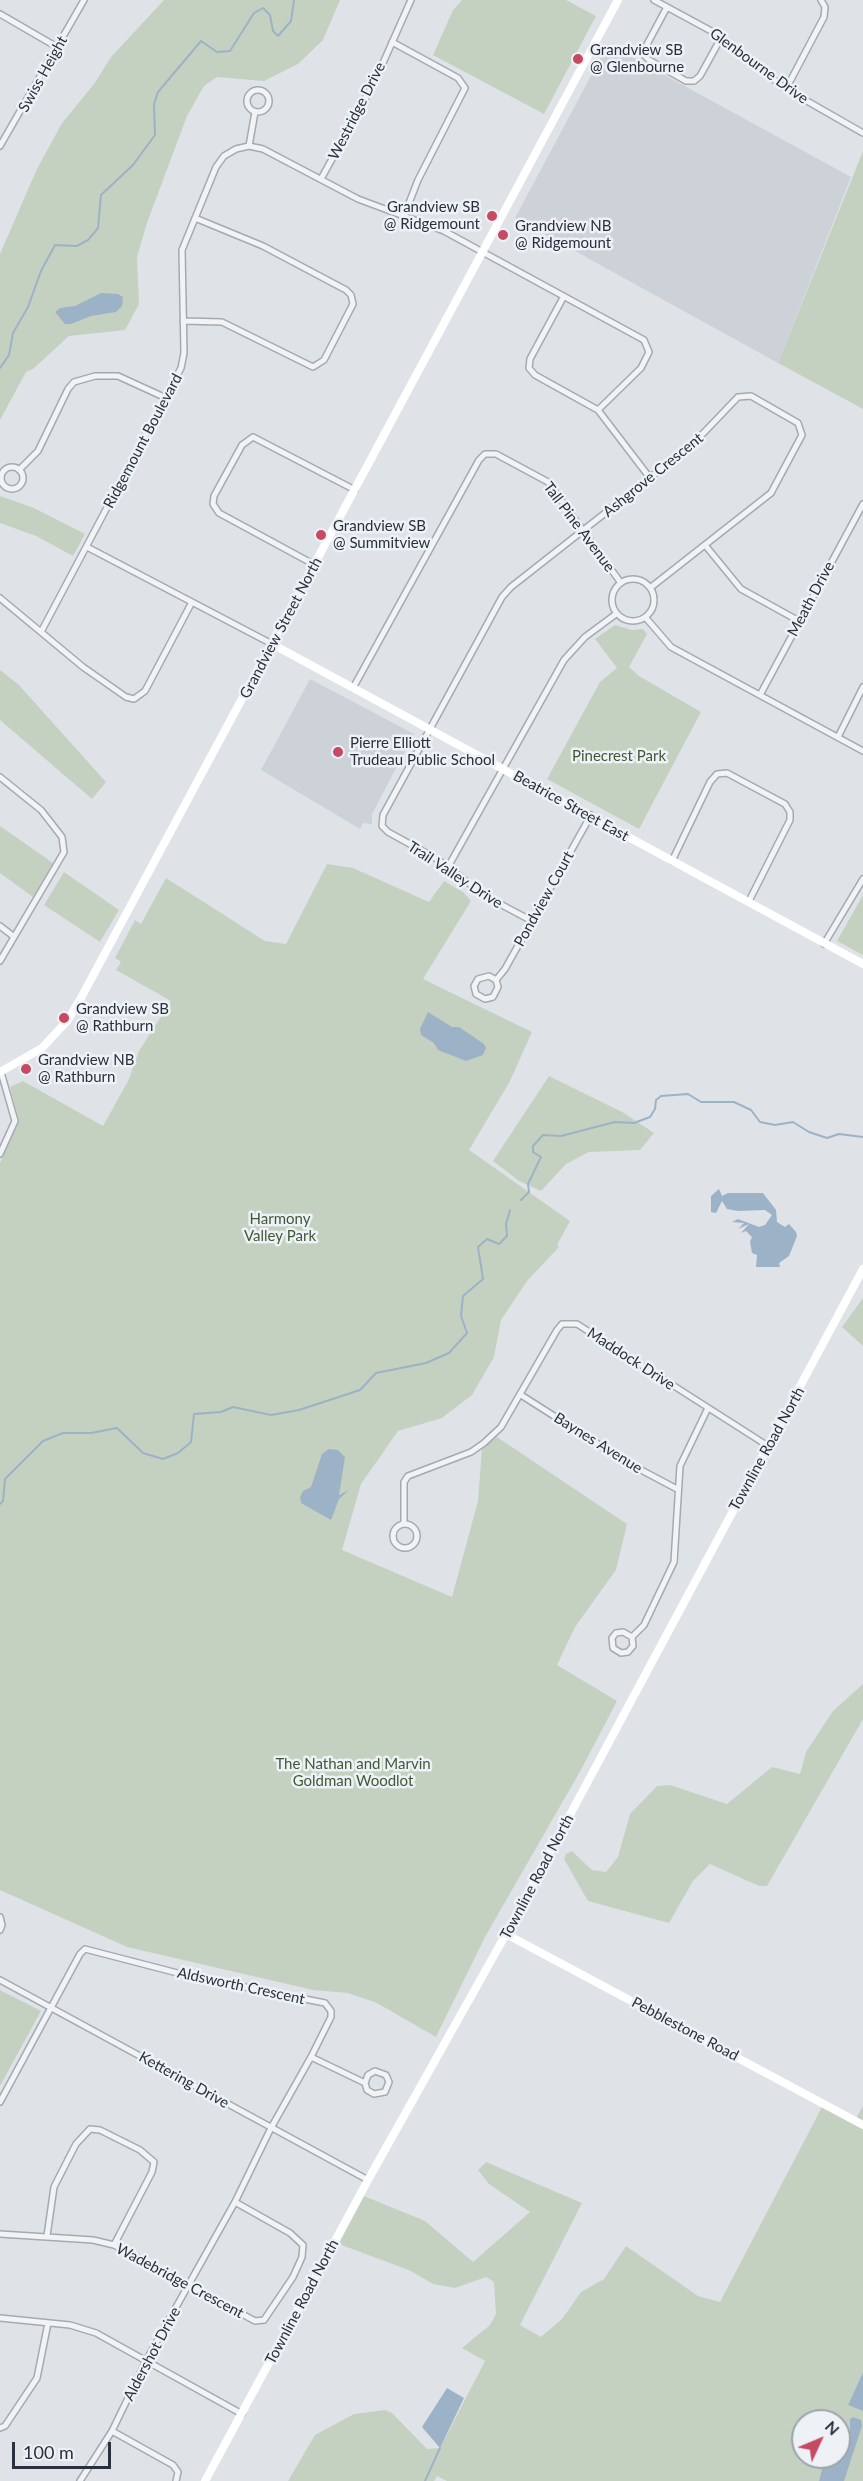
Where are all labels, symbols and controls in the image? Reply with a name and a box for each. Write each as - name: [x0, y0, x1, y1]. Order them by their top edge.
- street label: Glenbourne Drive: [706, 24, 812, 108]
- street label: Swiss Height: [15, 33, 71, 115]
- place label: Grandview SB @ Glenbourne: [590, 41, 684, 76]
- marker: Grandview SB @ Glenbourne: [571, 52, 585, 66]
- street label: Westridge Drive: [325, 59, 389, 163]
- place label: Grandview SB @ Ridgemount: [384, 198, 480, 233]
- marker: Grandview SB @ Ridgemount: [485, 209, 499, 223]
- place label: Grandview NB @ Ridgemount: [515, 217, 611, 252]
- marker: Grandview NB @ Ridgemount: [496, 228, 510, 242]
- street label: Ridgemount Boulevard: [100, 371, 186, 511]
- street label: Ashgrove Crescent: [599, 429, 707, 521]
- street label: Tall Pine Avenue: [539, 479, 619, 575]
- place label: Grandview SB @ Summitview: [333, 517, 430, 552]
- marker: Grandview SB @ Summitview: [314, 528, 328, 542]
- street label: Grandview Street North: [236, 554, 326, 702]
- street label: Meath Drive: [784, 558, 838, 640]
- place label: Pierre Elliott Trudeau Public School: [350, 734, 495, 769]
- marker: Pierre Elliott Trudeau Public School: [331, 745, 345, 759]
- park label: Pinecrest Park: [572, 747, 666, 765]
- street label: Beatrice Street East: [510, 767, 632, 845]
- street label: Trail Valley Drive: [404, 838, 506, 912]
- street label: Pondview Court: [510, 848, 578, 950]
- place label: Grandview SB @ Rathburn: [76, 1000, 169, 1035]
- marker: Grandview SB @ Rathburn: [57, 1011, 71, 1025]
- place label: Grandview NB @ Rathburn: [38, 1051, 134, 1086]
- marker: Grandview NB @ Rathburn: [19, 1062, 33, 1076]
- park label: Harmony Valley Park: [244, 1210, 316, 1245]
- street label: Maddock Drive: [584, 1324, 678, 1394]
- street label: Townline Road North: [725, 1384, 809, 1514]
- street label: Baynes Avenue: [550, 1409, 646, 1477]
- park label: The Nathan and Marvin Goldman Woodlot: [275, 1755, 431, 1790]
- street label: Townline Road North: [496, 1811, 578, 1943]
- street label: Aldsworth Crescent: [176, 1964, 306, 2008]
- street label: Pebblestone Road: [628, 1993, 742, 2065]
- street label: Kettering Drive: [136, 2048, 232, 2112]
- street label: Townline Road North: [261, 2236, 343, 2368]
- street label: Wadebridge Crescent: [113, 2240, 247, 2322]
- street label: Aldershot Drive: [120, 2304, 184, 2404]
- north arrow: [791, 2409, 851, 2469]
- text: N: [822, 2416, 844, 2439]
- scale bar: [15, 2430, 114, 2468]
- text: 100 m: [23, 2441, 74, 2463]

